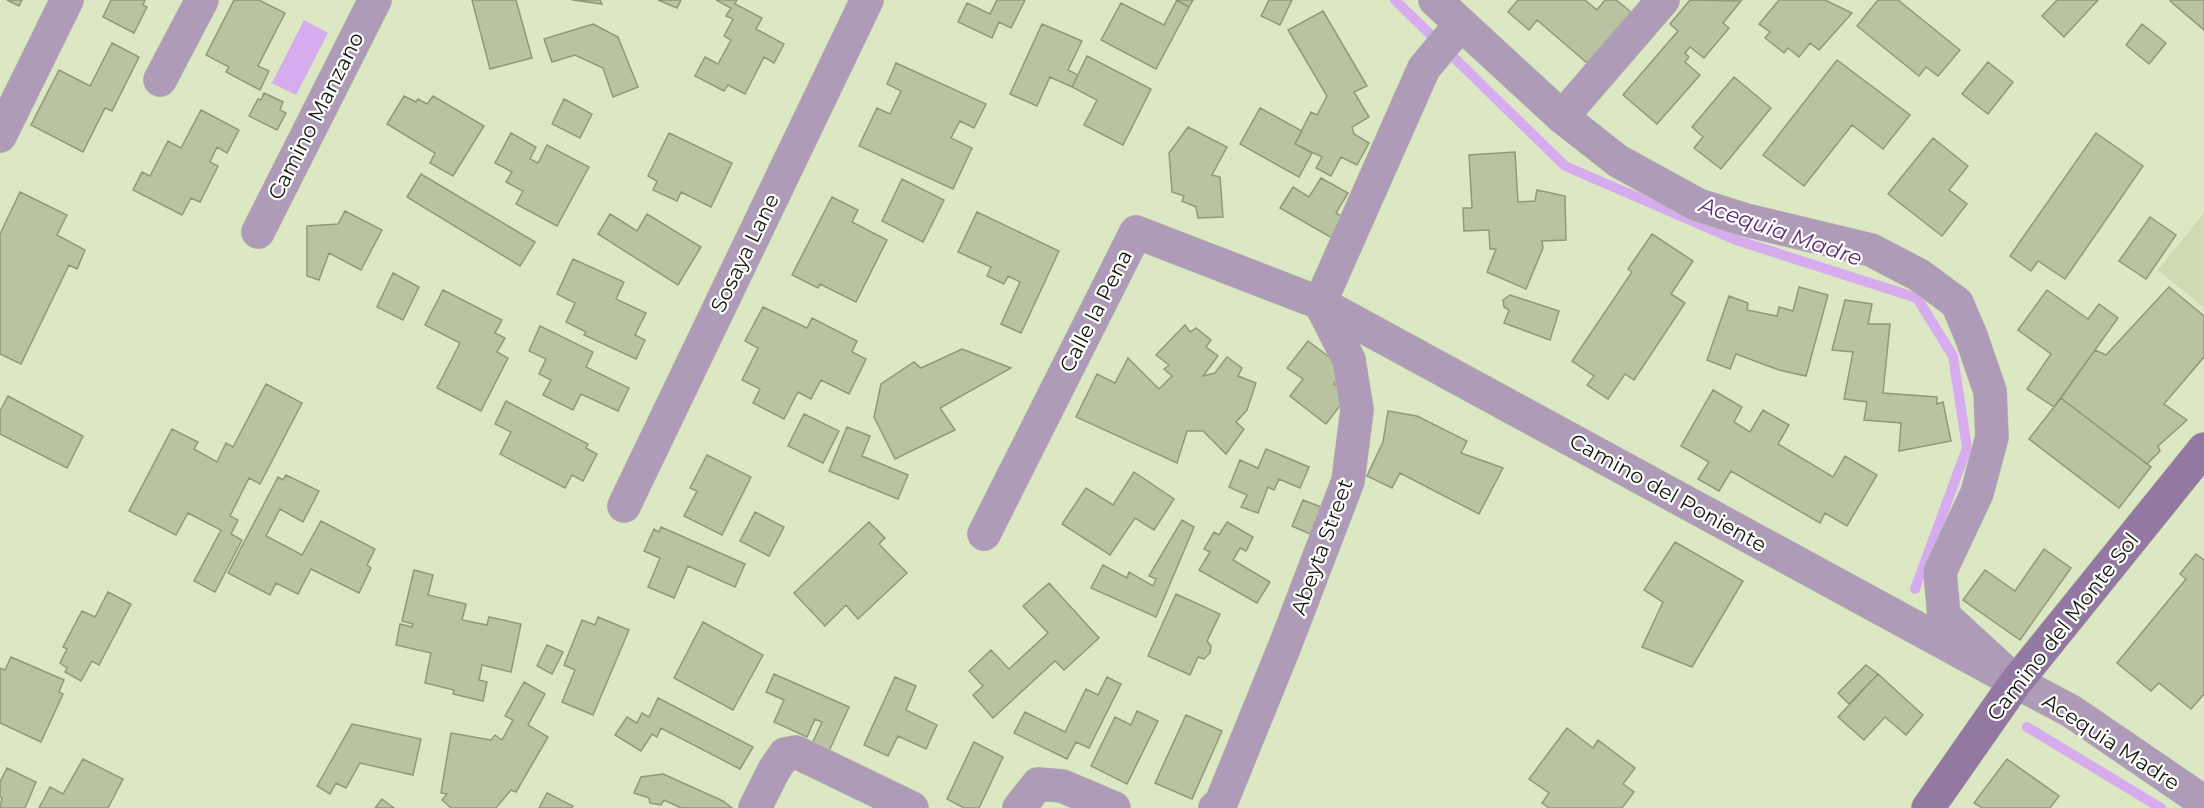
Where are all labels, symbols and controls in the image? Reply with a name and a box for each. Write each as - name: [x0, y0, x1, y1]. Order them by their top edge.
- street label: Camino Manzano: [262, 28, 369, 204]
- street label: Sosaya Lane: [705, 189, 784, 316]
- water label: Acequia Madre: [1694, 190, 1866, 272]
- street label: Calle la Pena: [1054, 245, 1137, 376]
- street label: Camino del Poniente: [1565, 428, 1771, 557]
- street label: Abeyta Street: [1285, 475, 1358, 618]
- street label: Camino del Monte Sol: [1982, 528, 2144, 726]
- street label: Acequia Madre: [2038, 688, 2185, 795]

